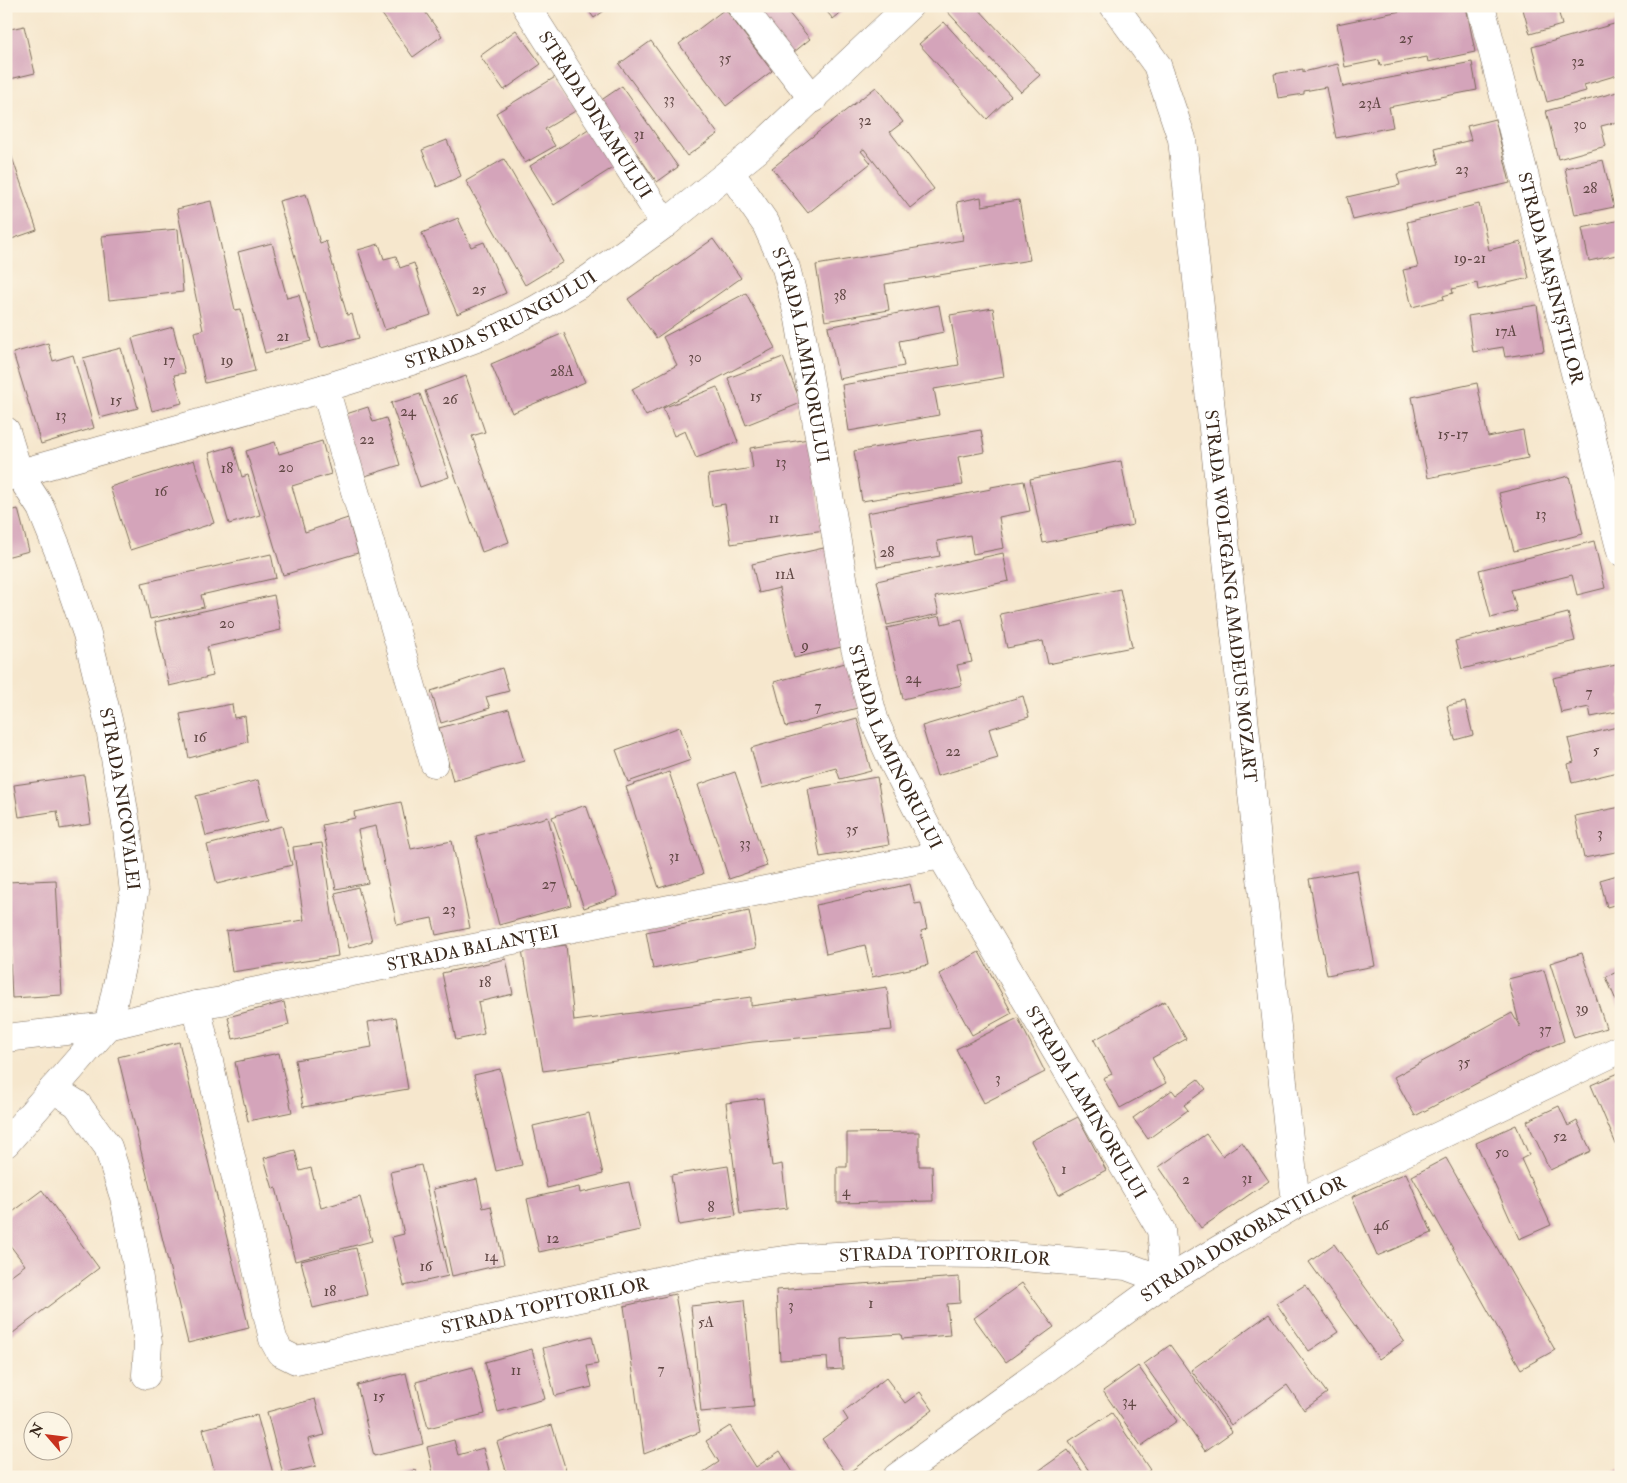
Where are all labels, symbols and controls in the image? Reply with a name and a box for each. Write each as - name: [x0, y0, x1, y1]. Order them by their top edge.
- street label: STRADA DINAMULUI: [533, 27, 657, 203]
- house number: 25: [1399, 29, 1413, 48]
- house number: 35: [719, 49, 732, 68]
- house number: 32: [1571, 52, 1585, 71]
- house number: 33: [663, 90, 675, 109]
- house number: 23A: [1359, 94, 1382, 113]
- house number: 32: [858, 111, 872, 130]
- house number: 30: [1573, 115, 1587, 134]
- house number: 31: [633, 125, 645, 144]
- house number: 23: [1455, 160, 1469, 179]
- street label: STRADA MAȘINIȘTILOR: [1512, 170, 1589, 388]
- house number: 28: [1583, 179, 1597, 198]
- street label: STRADA LAMINORULUI: [766, 244, 834, 465]
- house number: 19-21: [1454, 249, 1486, 268]
- street label: STRADA STRUNGULUI: [402, 266, 601, 374]
- house number: 25: [472, 280, 486, 299]
- house number: 38: [834, 286, 846, 305]
- house number: 17A: [1495, 322, 1517, 341]
- house number: 21: [277, 327, 289, 346]
- house number: 30: [688, 348, 702, 367]
- house number: 17: [163, 351, 175, 370]
- house number: 19: [221, 351, 233, 370]
- house number: 28A: [550, 362, 575, 381]
- house number: 15: [750, 387, 762, 406]
- house number: 26: [442, 390, 459, 409]
- house number: 15: [110, 391, 122, 410]
- house number: 24: [400, 402, 417, 421]
- house number: 13: [55, 406, 67, 425]
- street label: STRADA WOLFGANG AMADEUS MOZART: [1199, 409, 1262, 785]
- house number: 15-17: [1438, 425, 1468, 444]
- house number: 22: [359, 430, 375, 449]
- house number: 13: [775, 453, 787, 472]
- house number: 20: [278, 458, 294, 477]
- house number: 18: [221, 459, 233, 478]
- house number: 16: [155, 482, 169, 501]
- house number: 13: [1535, 505, 1547, 524]
- house number: 11: [769, 509, 779, 528]
- house number: 28: [880, 543, 894, 562]
- house number: 11A: [775, 565, 796, 584]
- house number: 20: [219, 614, 235, 633]
- house number: 9: [800, 636, 809, 655]
- street label: STRADA LAMINORULUI: [843, 642, 947, 853]
- house number: 24: [905, 669, 922, 688]
- house number: 7: [1586, 683, 1593, 702]
- house number: 7: [815, 697, 822, 716]
- street label: STRADA NICOVALEI: [93, 705, 145, 891]
- house number: 16: [194, 728, 208, 747]
- house number: 5: [1593, 741, 1600, 760]
- house number: 22: [945, 742, 961, 761]
- house number: 35: [846, 820, 859, 839]
- house number: 3: [1597, 824, 1603, 843]
- house number: 33: [739, 834, 751, 853]
- house number: 31: [668, 847, 680, 866]
- house number: 27: [542, 875, 556, 894]
- house number: 23: [442, 900, 456, 919]
- street label: STRADA BALANȚEI: [385, 920, 561, 977]
- house number: 18: [479, 973, 491, 992]
- house number: 39: [1575, 999, 1589, 1018]
- street label: STRADA LAMINORULUI: [1020, 1002, 1151, 1203]
- house number: 37: [1539, 1020, 1551, 1039]
- house number: 35: [1458, 1053, 1471, 1072]
- house number: 3: [995, 1069, 1001, 1088]
- house number: 52: [1553, 1127, 1567, 1146]
- house number: 50: [1495, 1143, 1509, 1162]
- house number: 1: [1061, 1160, 1067, 1179]
- house number: 31: [1241, 1169, 1253, 1188]
- street label: STRADA DOROBANȚILOR: [1136, 1170, 1351, 1308]
- house number: 2: [1182, 1170, 1190, 1189]
- house number: 4: [842, 1182, 851, 1201]
- house number: 8: [707, 1198, 715, 1217]
- house number: 46: [1373, 1216, 1390, 1235]
- house number: 12: [547, 1229, 560, 1248]
- street label: STRADA TOPITORILOR: [839, 1242, 1053, 1271]
- house number: 14: [484, 1247, 499, 1266]
- house number: 16: [420, 1257, 434, 1276]
- street label: STRADA TOPITORILOR: [439, 1272, 652, 1340]
- house number: 18: [324, 1282, 336, 1301]
- house number: 1: [868, 1294, 874, 1313]
- house number: 3: [788, 1296, 794, 1315]
- house number: 5A: [698, 1313, 715, 1332]
- house number: 7: [658, 1360, 665, 1379]
- house number: 11: [511, 1361, 521, 1380]
- house number: 15: [373, 1387, 385, 1406]
- house number: 34: [1122, 1392, 1137, 1411]
- north arrow: [22, 1410, 72, 1460]
- text: N: [26, 1420, 48, 1441]

